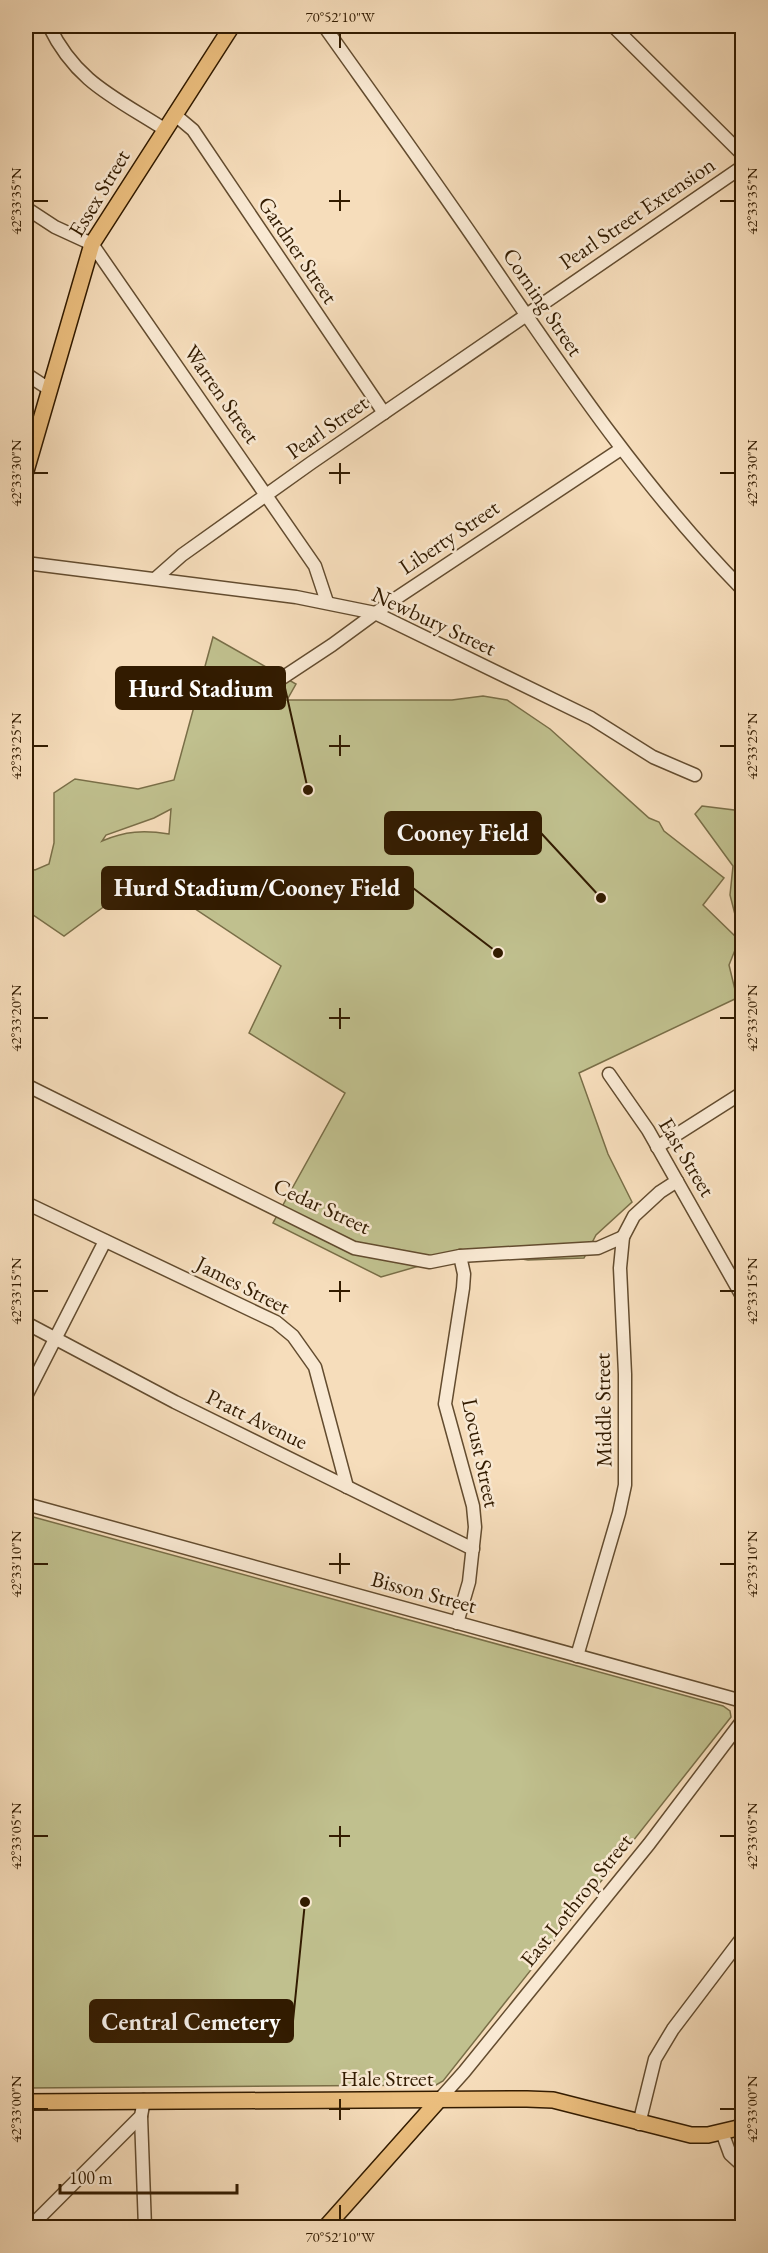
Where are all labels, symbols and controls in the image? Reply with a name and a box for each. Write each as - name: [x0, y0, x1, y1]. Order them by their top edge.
- text: 70°52'10"W: [305, 7, 375, 26]
- street label: Essex Street: [62, 144, 136, 242]
- street label: Pearl Street Extension: [553, 150, 721, 276]
- text: 42°33'35"N: [6, 167, 25, 235]
- text: 42°33'35"N: [742, 167, 761, 235]
- street label: Gardner Street: [251, 191, 345, 309]
- street label: Corning Street: [496, 242, 590, 362]
- street label: Warren Street: [177, 339, 267, 449]
- street label: Pearl Street: [280, 388, 374, 466]
- text: 42°33'30"N: [6, 439, 25, 507]
- text: 42°33'30"N: [742, 439, 761, 507]
- street label: Liberty Street: [393, 493, 505, 581]
- street label: Newbury Street: [367, 580, 501, 662]
- callout: Hurd Stadium: [116, 667, 285, 709]
- text: Hurd Stadium: [129, 673, 273, 704]
- text: 42°33'25"N: [6, 712, 25, 780]
- text: 42°33'25"N: [742, 712, 761, 780]
- callout: Cooney Field: [385, 812, 541, 854]
- text: Cooney Field: [397, 817, 530, 849]
- callout: Hurd Stadium/Cooney Field: [102, 867, 413, 909]
- text: Hurd Stadium/Cooney Field: [114, 872, 401, 904]
- text: 42°33'20"N: [6, 984, 25, 1052]
- text: 42°33'20"N: [742, 984, 761, 1052]
- street label: East Street: [652, 1112, 722, 1202]
- street label: Cedar Street: [269, 1171, 375, 1241]
- street label: James Street: [189, 1248, 295, 1321]
- text: 42°33'15"N: [6, 1257, 25, 1325]
- text: 42°33'15"N: [742, 1257, 761, 1325]
- street label: Middle Street: [588, 1353, 618, 1467]
- street label: Pratt Avenue: [201, 1382, 313, 1456]
- street label: Locust Street: [455, 1396, 507, 1510]
- text: 42°33'10"N: [6, 1530, 25, 1598]
- text: 42°33'10"N: [742, 1530, 761, 1598]
- street label: Bisson Street: [368, 1564, 480, 1620]
- text: 42°33'05"N: [6, 1802, 25, 1870]
- text: 42°33'05"N: [742, 1802, 761, 1870]
- street label: East Lothrop Street: [513, 1827, 639, 1973]
- callout: Central Cemetery: [90, 2000, 293, 2042]
- text: Central Cemetery: [101, 2006, 281, 2038]
- street label: Hale Street: [340, 2064, 434, 2093]
- text: 42°33'00"N: [6, 2075, 25, 2143]
- text: 42°33'00"N: [742, 2075, 761, 2143]
- scale bar: [60, 2157, 237, 2195]
- text: 100 m: [69, 2166, 113, 2189]
- text: 70°52'10"W: [305, 2227, 375, 2246]

